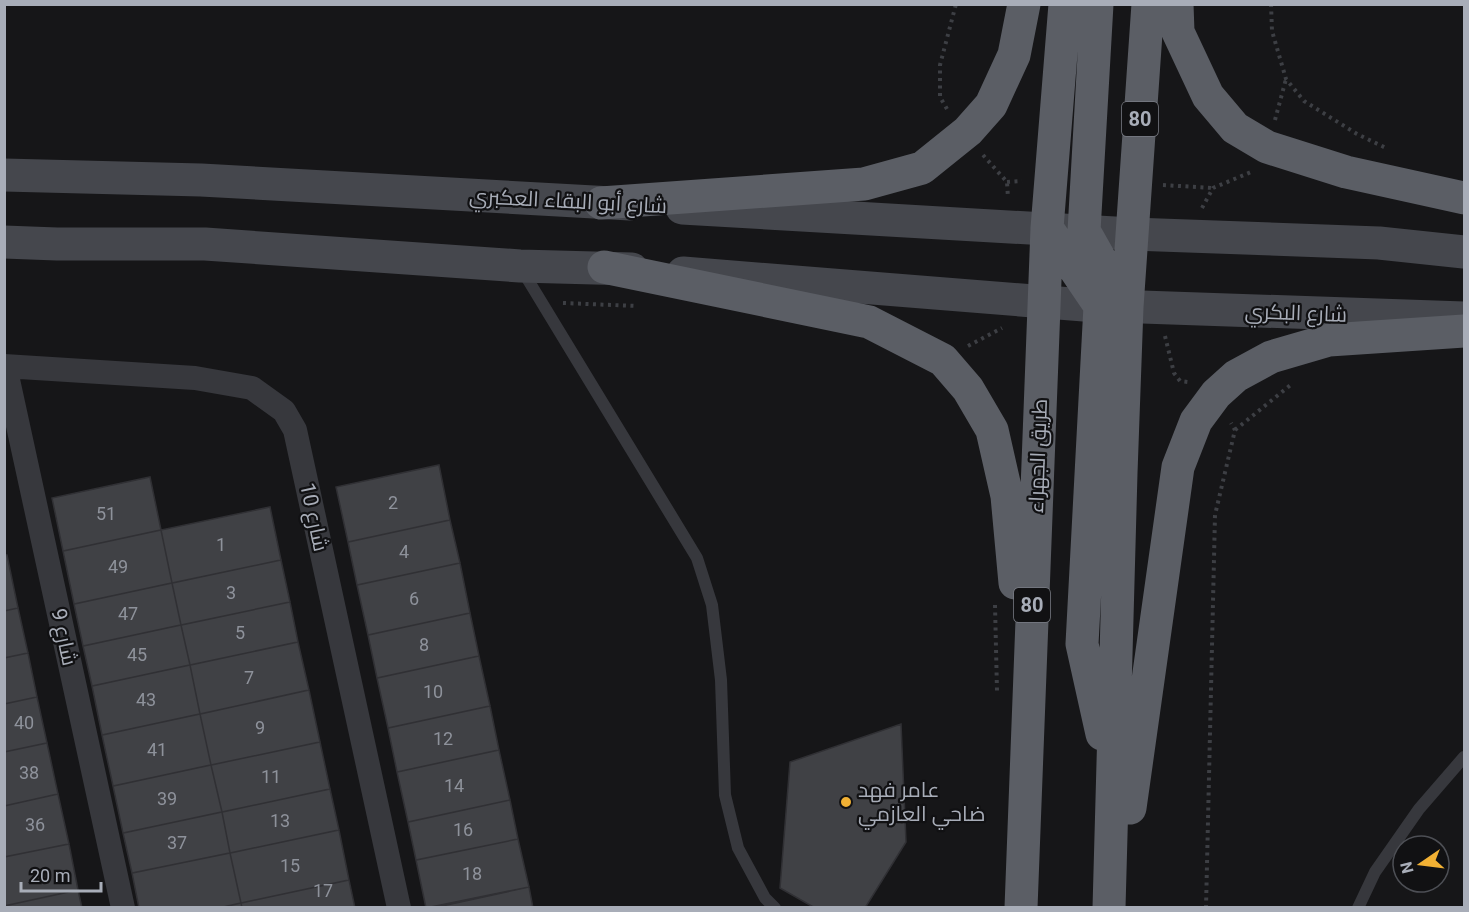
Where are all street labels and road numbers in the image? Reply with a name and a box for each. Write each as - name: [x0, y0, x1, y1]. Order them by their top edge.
- road number: 80: [1122, 102, 1158, 136]
- street label: شارع أبو البقاء العكبري: [468, 183, 668, 222]
- street label: شارع البكري: [1244, 299, 1348, 331]
- street label: طريق الجهراء: [1024, 398, 1053, 514]
- street label: شارع 10: [293, 481, 333, 554]
- road number: 80: [1014, 588, 1050, 622]
- street label: شارع 9: [44, 606, 82, 668]

